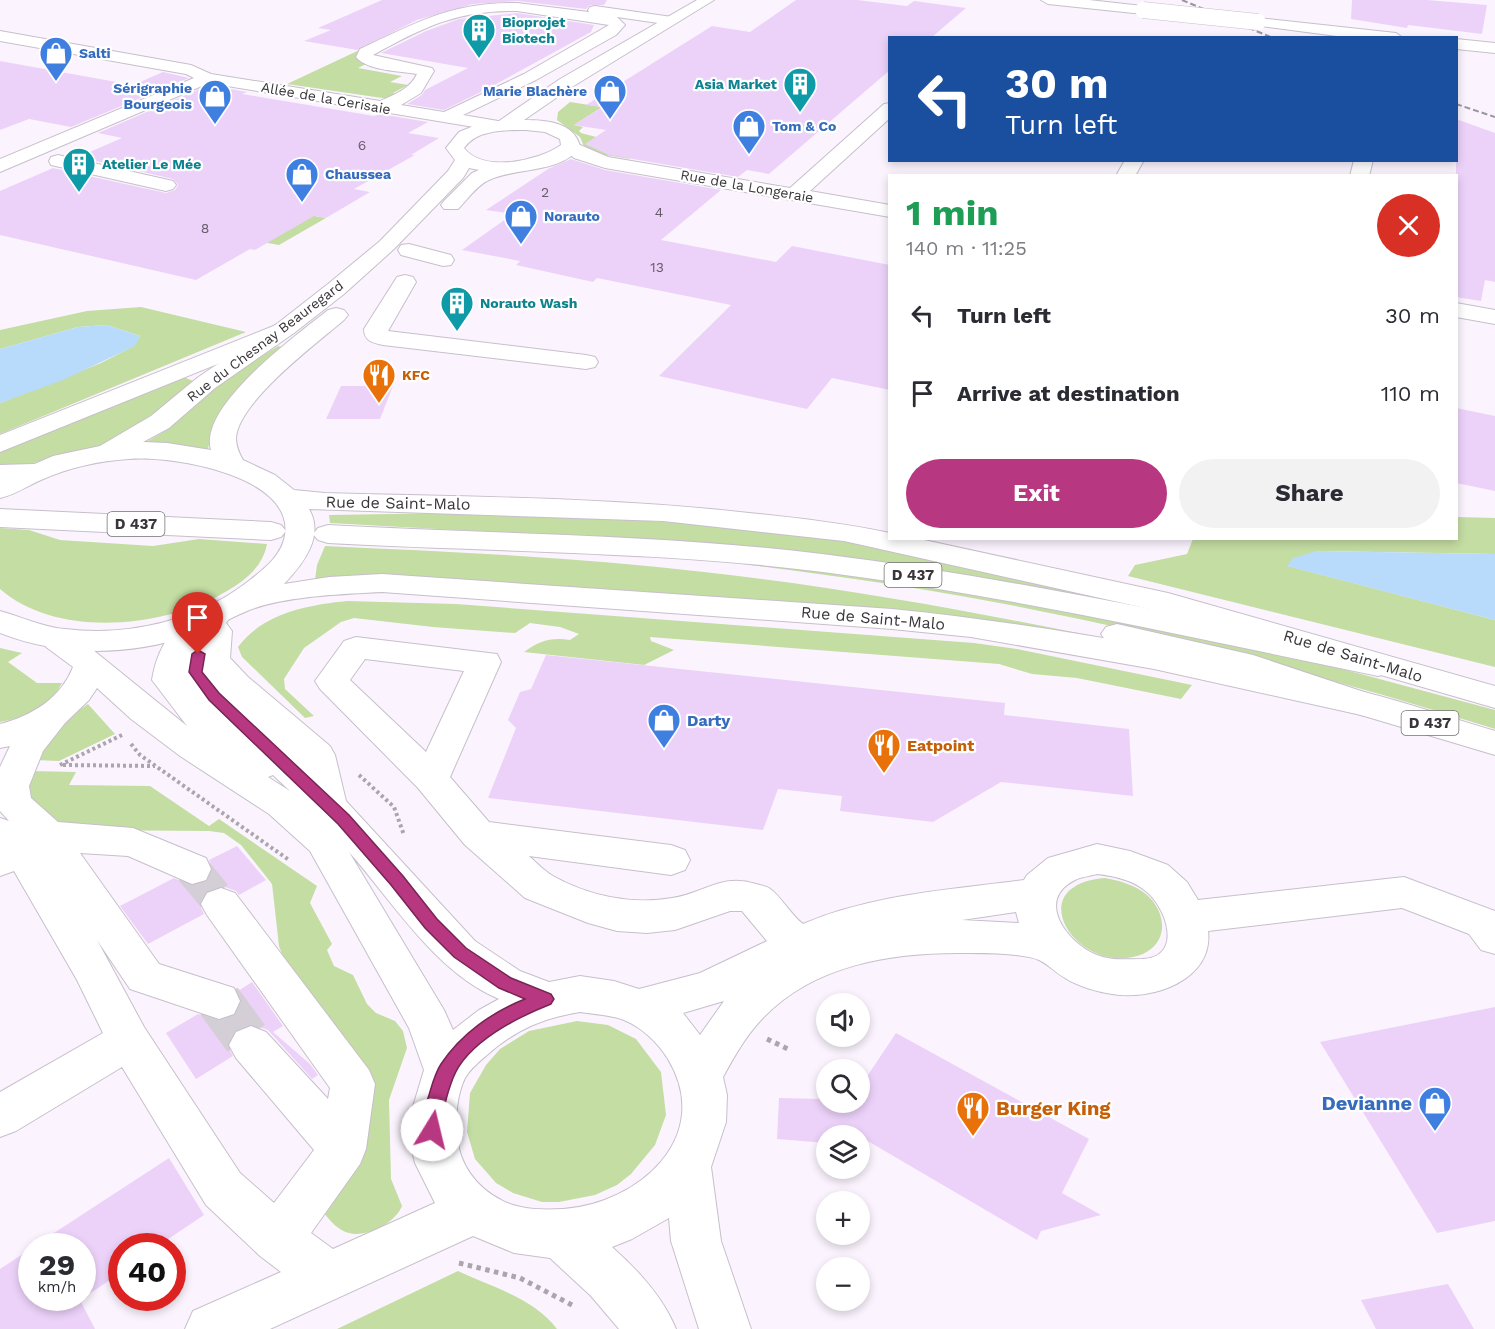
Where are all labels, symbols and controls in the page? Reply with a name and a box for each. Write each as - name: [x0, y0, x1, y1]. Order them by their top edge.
- building icon: Bioprojet Biotech: [461, 12, 497, 59]
- place label: Bioprojet Biotech: [502, 14, 565, 46]
- shop icon: Salti: [38, 35, 74, 82]
- place label: Salti: [79, 45, 111, 61]
- text: 30 m: [1005, 59, 1109, 108]
- icon: left: [906, 60, 984, 138]
- building icon: Asia Market: [782, 66, 818, 113]
- shop icon: Marie Blachère: [592, 73, 628, 120]
- place label: Asia Market: [695, 76, 777, 92]
- shop icon: Sérigraphie Bourgeois: [197, 78, 233, 125]
- street label: Allée de la Cerisaie: [260, 79, 392, 117]
- place label: Sérigraphie Bourgeois: [113, 80, 193, 112]
- place label: Marie Blachère: [483, 83, 587, 99]
- shop icon: Tom & Co: [731, 108, 767, 155]
- text: Turn left: [1005, 109, 1117, 141]
- place label: Tom & Co: [772, 118, 836, 134]
- house number: 6: [358, 137, 366, 153]
- building icon: Atelier Le Mée: [61, 146, 97, 193]
- place label: Atelier Le Mée: [102, 156, 201, 172]
- shop icon: Chaussea: [284, 156, 320, 203]
- place label: Chaussea: [325, 166, 392, 182]
- street label: Rue de la Longeraie: [679, 166, 815, 206]
- house number: 2: [541, 184, 549, 200]
- text: 1 min: [906, 192, 998, 234]
- button: close: [1377, 194, 1440, 257]
- shop icon: Norauto: [503, 198, 539, 245]
- house number: 4: [655, 204, 663, 220]
- place label: Norauto: [544, 208, 600, 224]
- house number: 8: [201, 220, 209, 236]
- text: 140 m · 11:25: [906, 236, 1027, 260]
- house number: 13: [650, 259, 664, 275]
- street label: Rue du Chesnay Beauregard: [184, 277, 346, 405]
- building icon: Norauto Wash: [439, 285, 475, 332]
- place label: Norauto Wash: [480, 295, 577, 311]
- icon: left: [906, 299, 939, 332]
- text: Turn left: [957, 303, 1051, 328]
- text: 30 m: [1385, 303, 1440, 328]
- restaurant icon: KFC: [361, 357, 397, 404]
- place label: KFC: [402, 367, 430, 383]
- icon: arrive: [906, 377, 939, 410]
- text: Arrive at destination: [957, 381, 1180, 406]
- text: 110 m: [1381, 381, 1440, 406]
- button: Exit: [906, 459, 1167, 528]
- button: Share: [1179, 459, 1440, 528]
- street label: Rue de Saint-Malo: [325, 492, 471, 514]
- road number: D 437: [108, 512, 164, 536]
- road number: D 437: [884, 563, 942, 587]
- pin: [172, 592, 223, 654]
- icon: arrive: [181, 601, 214, 634]
- street label: Rue de Saint-Malo: [800, 602, 946, 634]
- street label: Rue de Saint-Malo: [1281, 626, 1425, 686]
- shop icon: Darty: [646, 702, 682, 749]
- place label: Darty: [687, 711, 731, 730]
- road number: D 437: [1402, 711, 1458, 735]
- restaurant icon: Eatpoint: [866, 727, 902, 774]
- place label: Eatpoint: [907, 736, 974, 755]
- map controls: [816, 993, 870, 1311]
- button: sound: [816, 993, 870, 1047]
- button: search: [816, 1059, 870, 1113]
- shop icon: Devianne: [1417, 1085, 1453, 1132]
- restaurant icon: Burger King: [955, 1090, 991, 1137]
- place label: Devianne: [1321, 1091, 1412, 1115]
- place label: Burger King: [996, 1096, 1111, 1120]
- position arrow: [400, 1098, 464, 1162]
- button: layers: [816, 1125, 870, 1179]
- button: +: [816, 1191, 870, 1245]
- speed limit sign: 40: [108, 1233, 186, 1311]
- text: 29: [39, 1247, 75, 1282]
- button: −: [816, 1257, 870, 1311]
- text: km/h: [38, 1278, 76, 1296]

